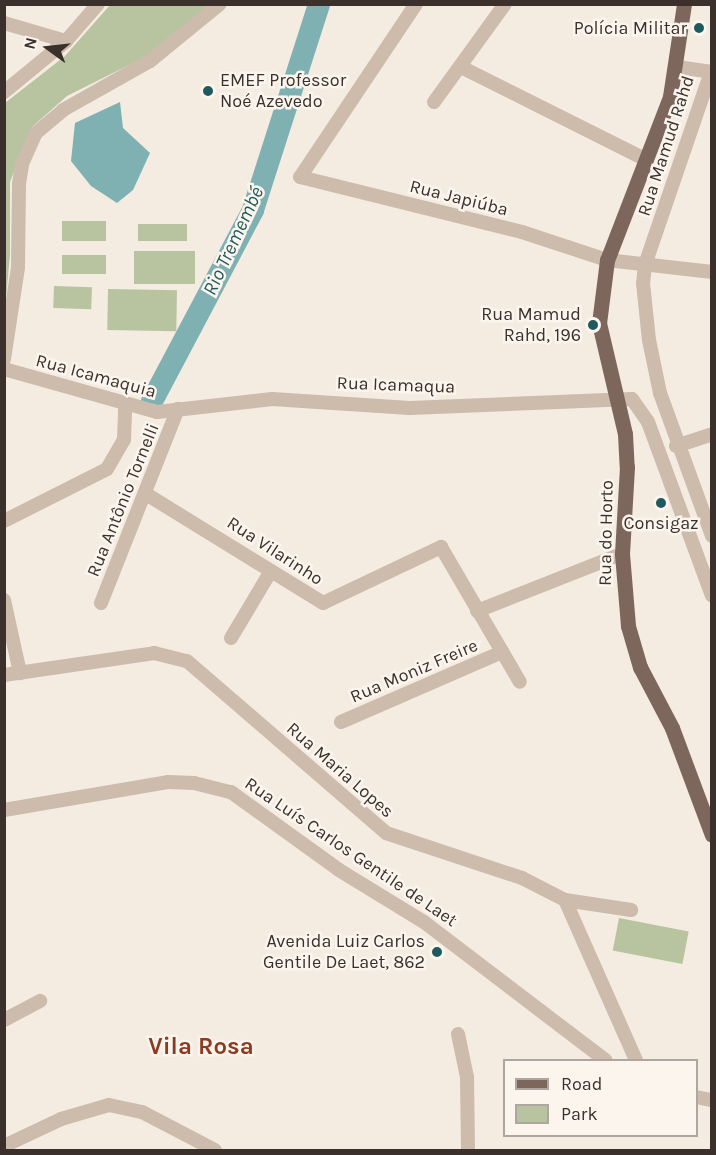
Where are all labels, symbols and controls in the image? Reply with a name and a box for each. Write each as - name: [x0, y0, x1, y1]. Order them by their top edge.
- place label: Polícia Militar: [574, 17, 687, 39]
- north arrow: [18, 18, 78, 78]
- marker: Polícia Militar: [692, 21, 706, 35]
- text: N: [19, 35, 41, 51]
- place label: EMEF Professor Noé Azevedo: [220, 70, 346, 112]
- street label: Rua Mamud Rahd: [633, 73, 699, 219]
- marker: EMEF Professor Noé Azevedo: [201, 84, 215, 98]
- street label: Rua Japiúba: [408, 175, 510, 221]
- water label: Rio Tremembé: [197, 183, 269, 299]
- place label: Rua Mamud Rahd, 196: [481, 304, 581, 346]
- marker: Rua Mamud Rahd, 196: [586, 318, 600, 332]
- street label: Rua Icamaquia: [33, 350, 159, 402]
- street label: Rua Icamaqua: [336, 372, 456, 398]
- street label: Rua Antônio Tornelli: [82, 420, 164, 580]
- street label: Rua do Horto: [594, 480, 618, 586]
- marker: Consigaz: [654, 496, 668, 510]
- street label: Rua Vilarinho: [223, 512, 327, 590]
- place label: Consigaz: [623, 512, 699, 534]
- street label: Rua Moniz Freire: [347, 634, 481, 708]
- street label: Rua Maria Lopes: [282, 718, 398, 822]
- street label: Rua Luís Carlos Gentile de Laet: [241, 773, 461, 931]
- place label: Avenida Luiz Carlos Gentile De Laet, 862: [263, 931, 425, 974]
- marker: Avenida Luiz Carlos Gentile De Laet, 862: [430, 945, 444, 959]
- district label: Vila Rosa: [148, 1033, 254, 1061]
- legend: [503, 1059, 698, 1137]
- text: Road: [561, 1073, 602, 1095]
- text: Park: [561, 1103, 598, 1125]

